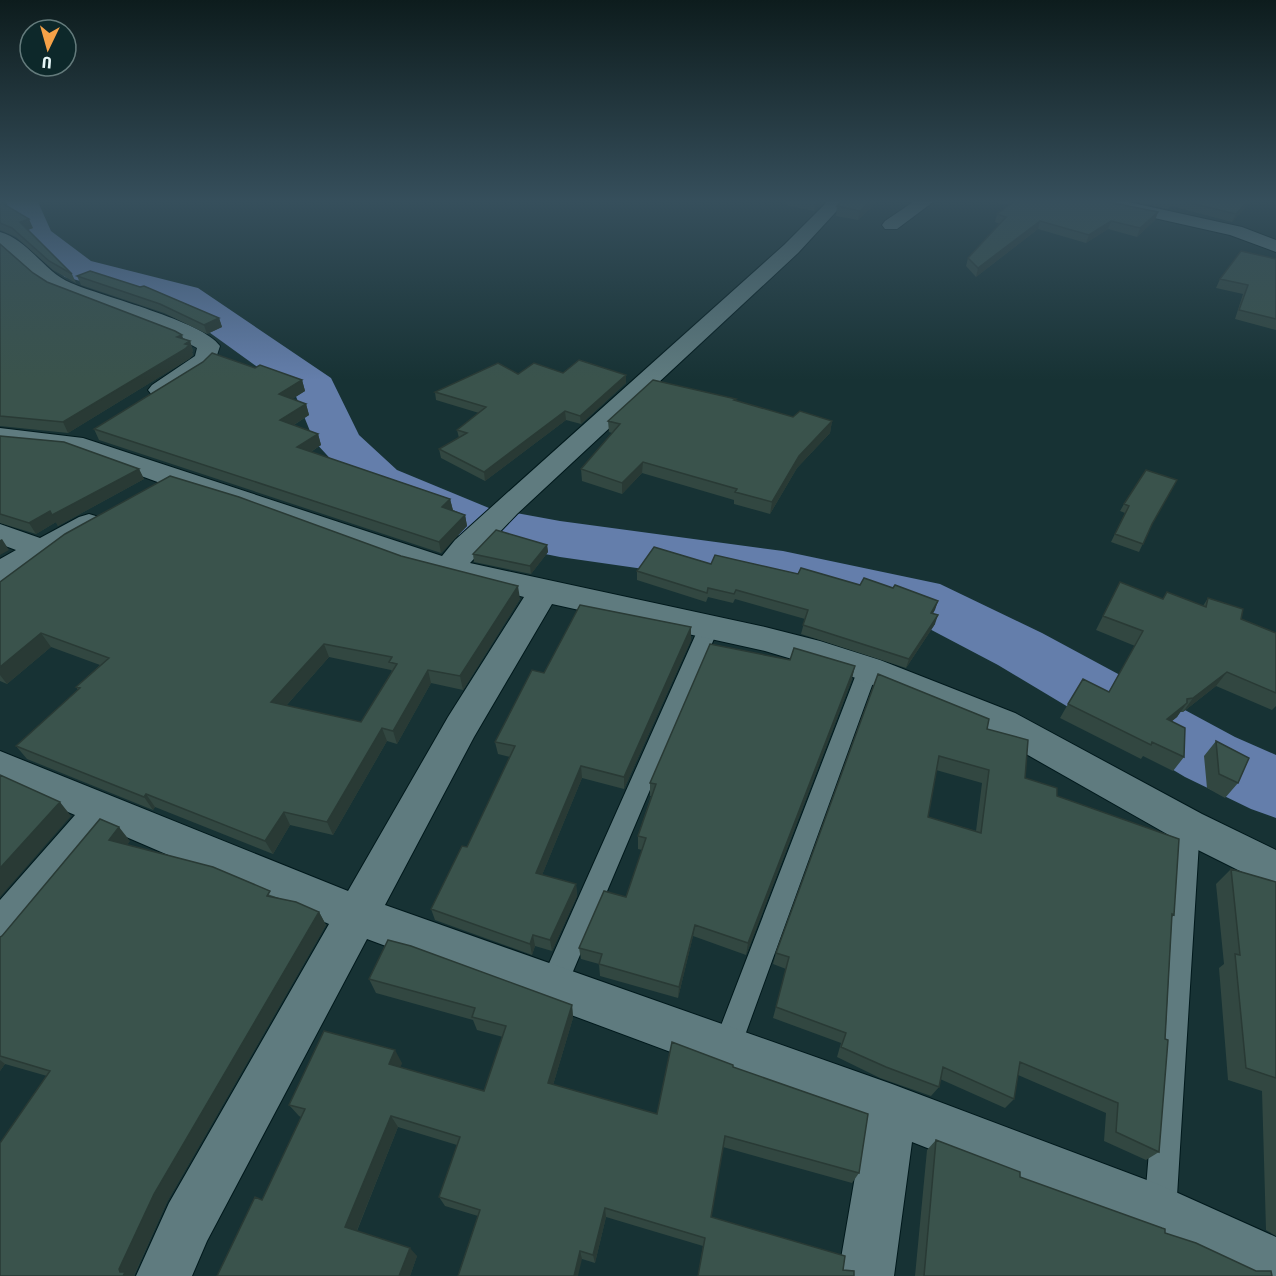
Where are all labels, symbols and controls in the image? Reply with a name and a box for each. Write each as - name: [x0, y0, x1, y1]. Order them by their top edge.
- north arrow: [18, 18, 78, 78]
- text: U: [41, 53, 52, 72]

